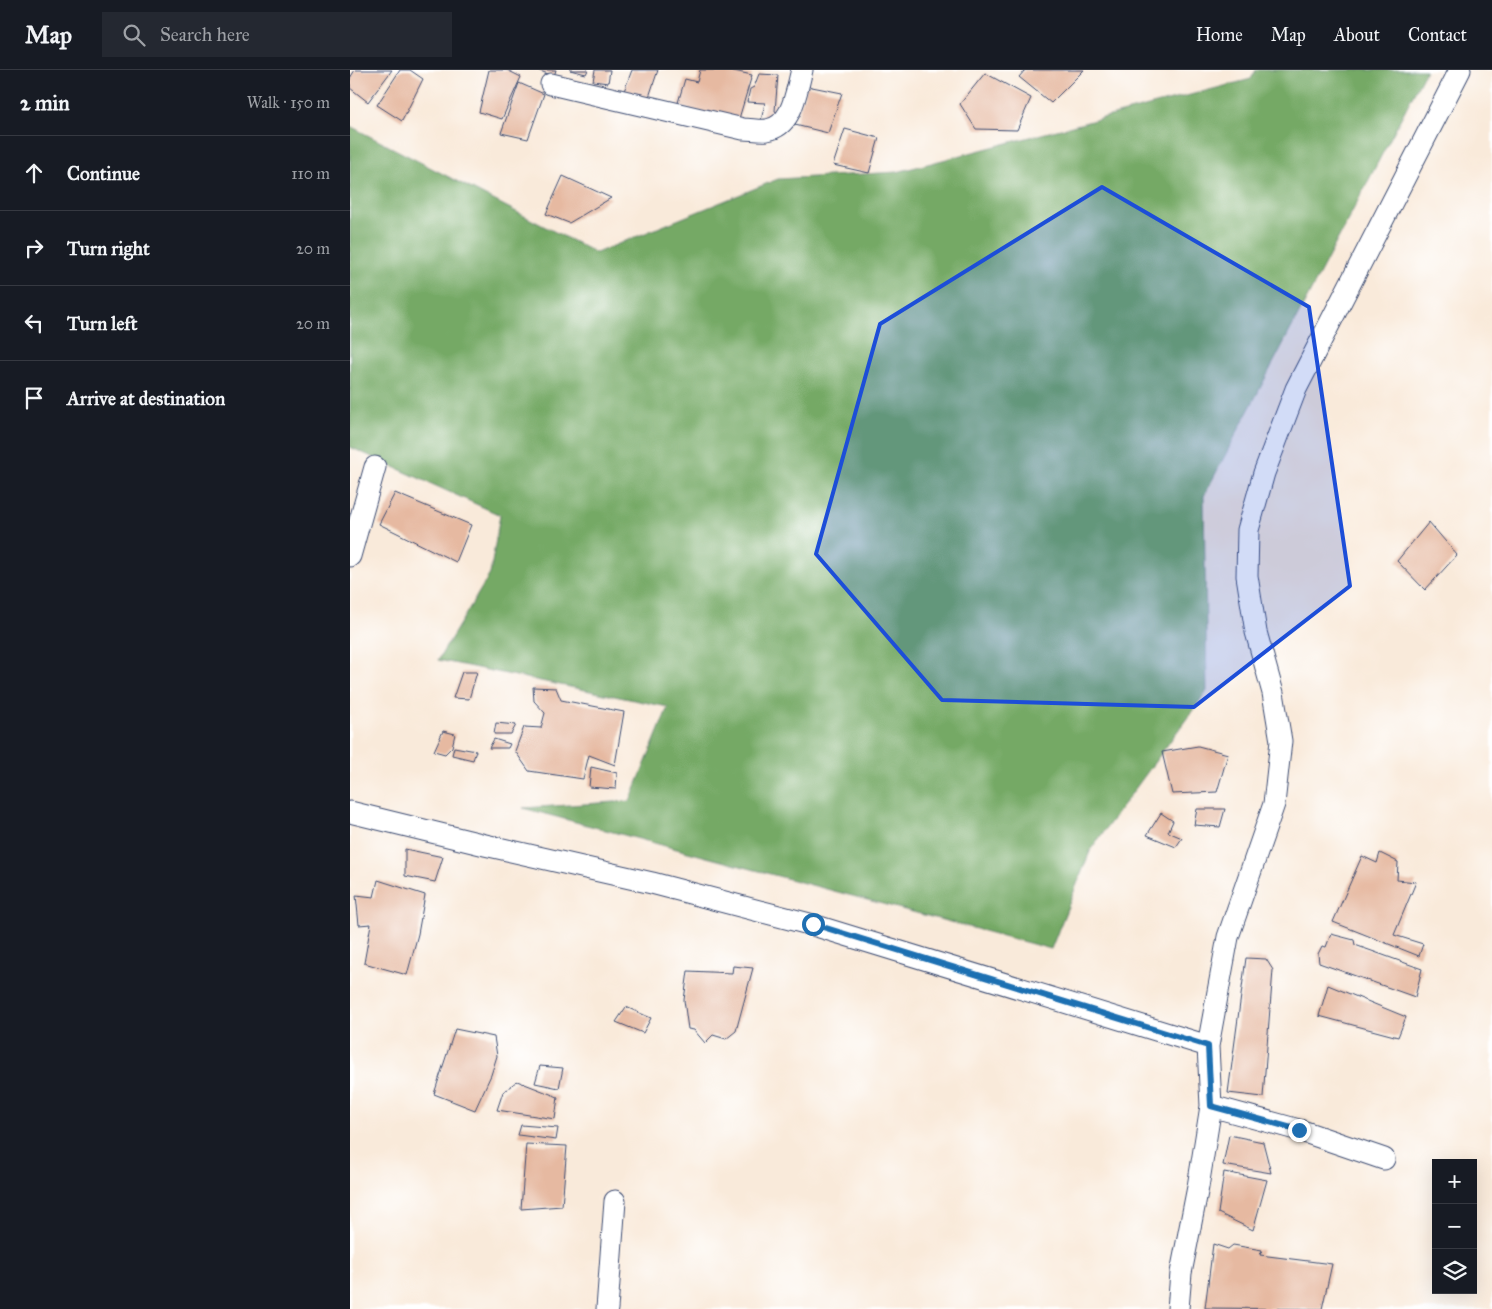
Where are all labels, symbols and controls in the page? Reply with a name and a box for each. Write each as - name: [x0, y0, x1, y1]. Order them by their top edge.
- search box: [102, 12, 452, 57]
- text: Map: [25, 20, 72, 50]
- icon: search: [120, 21, 148, 49]
- text: Search here: [160, 23, 250, 46]
- text: Home: [1196, 24, 1243, 46]
- text: Map: [1271, 24, 1306, 46]
- text: About: [1334, 24, 1380, 46]
- text: Contact: [1408, 24, 1467, 46]
- text: 2 min: [20, 90, 70, 116]
- text: Walk · 150 m: [247, 93, 330, 112]
- icon: ahead: [20, 159, 48, 187]
- text: Continue: [67, 162, 140, 185]
- text: 110 m: [291, 164, 330, 183]
- icon: right: [20, 234, 48, 262]
- text: Turn right: [67, 237, 150, 260]
- text: 20 m: [296, 239, 330, 258]
- icon: left: [20, 309, 48, 337]
- text: Turn left: [67, 312, 137, 335]
- text: 20 m: [296, 314, 330, 333]
- icon: arrive: [20, 384, 48, 412]
- text: Arrive at destination: [67, 387, 225, 410]
- route start: [802, 913, 825, 936]
- route end: [1288, 1119, 1311, 1142]
- map controls: [1432, 1159, 1477, 1294]
- button: +: [1432, 1159, 1477, 1204]
- button: −: [1432, 1204, 1477, 1249]
- button: layers: [1432, 1249, 1477, 1294]

